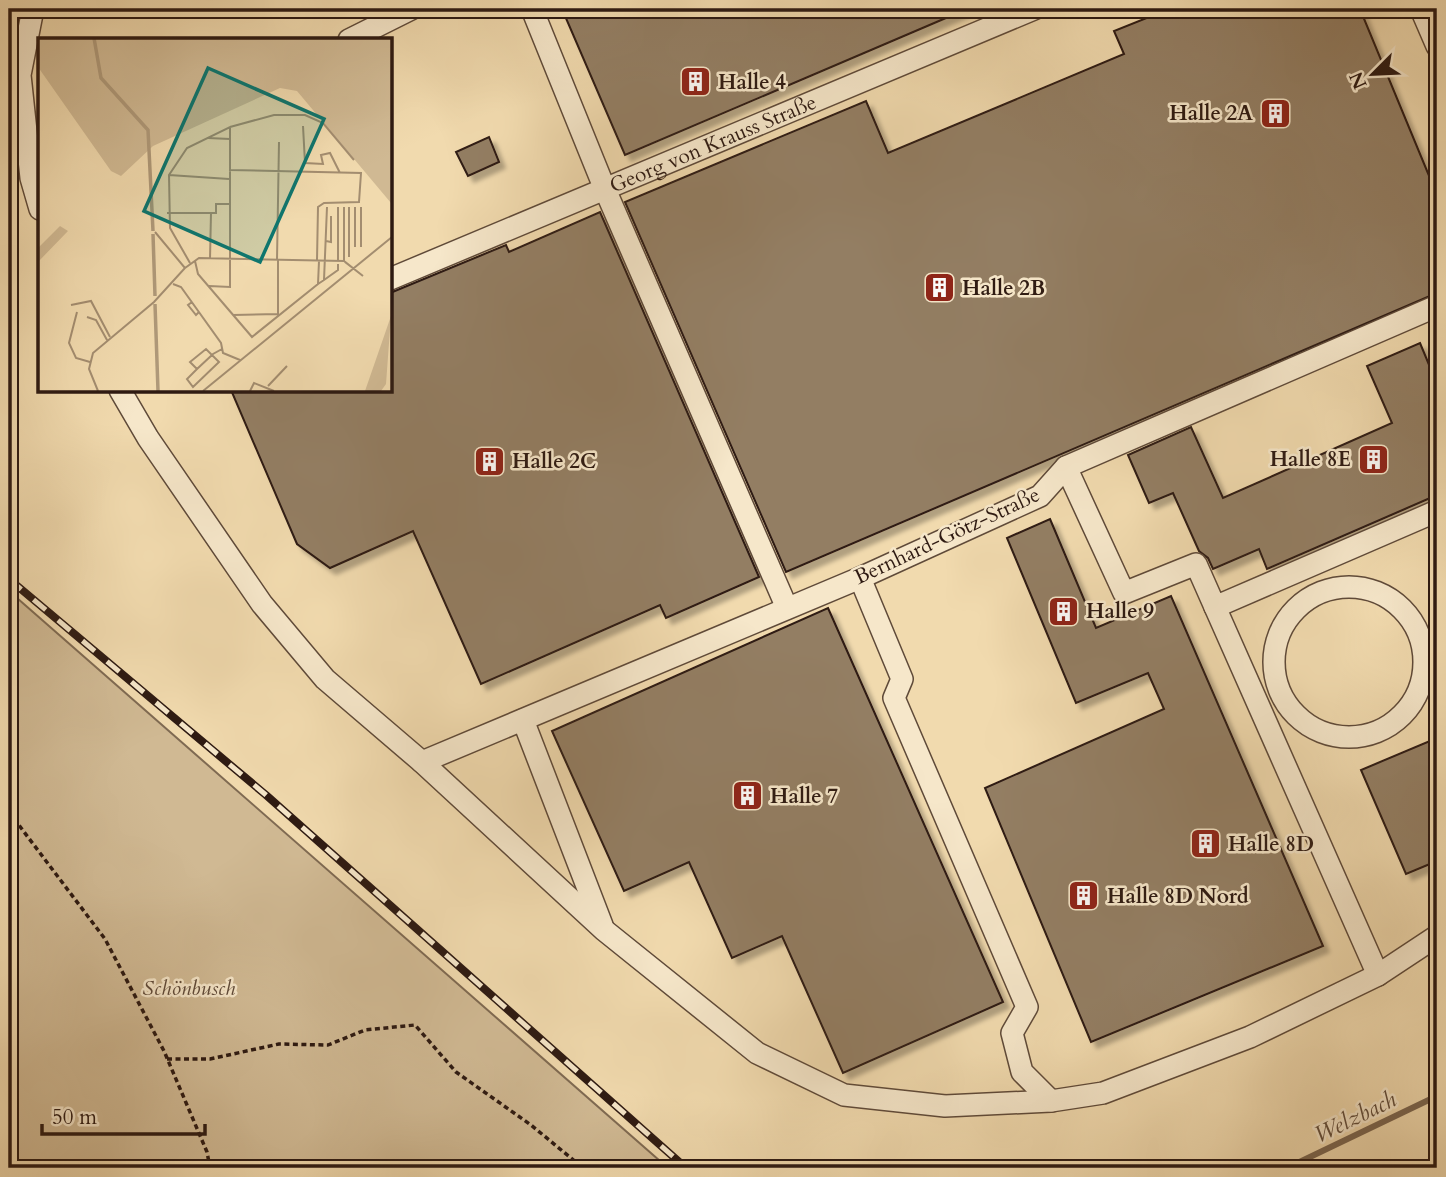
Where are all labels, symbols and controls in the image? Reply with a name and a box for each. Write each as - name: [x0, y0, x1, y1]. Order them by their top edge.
- inset map: [38, 38, 392, 392]
- north arrow: [1338, 38, 1408, 108]
- building icon: Halle 4: [678, 65, 712, 99]
- text: N: [1343, 67, 1374, 93]
- place label: Halle 4: [718, 68, 786, 97]
- street label: Georg von Krauss Straße: [605, 87, 821, 200]
- building icon: Halle 2A: [1259, 96, 1293, 130]
- place label: Halle 2A: [1169, 99, 1253, 128]
- building icon: Halle 2B: [922, 271, 956, 305]
- place label: Halle 2B: [962, 274, 1045, 303]
- building icon: Halle 8E: [1357, 442, 1391, 476]
- building icon: Halle 2C: [472, 444, 506, 478]
- place label: Halle 8E: [1270, 445, 1351, 474]
- place label: Halle 2C: [512, 447, 596, 476]
- street label: Bernhard-Götz-Straße: [850, 480, 1044, 592]
- building icon: Halle 9: [1046, 594, 1080, 628]
- place label: Halle 9: [1086, 597, 1154, 626]
- building icon: Halle 7: [730, 779, 764, 813]
- place label: Halle 7: [770, 782, 838, 811]
- building icon: Halle 8D: [1188, 827, 1222, 861]
- place label: Halle 8D: [1228, 830, 1314, 859]
- building icon: Halle 8D Nord: [1067, 879, 1101, 913]
- place label: Halle 8D Nord: [1107, 882, 1249, 911]
- park label: Schönbusch: [143, 974, 235, 1003]
- water label: Welzbach: [1309, 1084, 1401, 1150]
- scale bar: [42, 1093, 205, 1137]
- text: 50 m: [52, 1103, 97, 1132]

